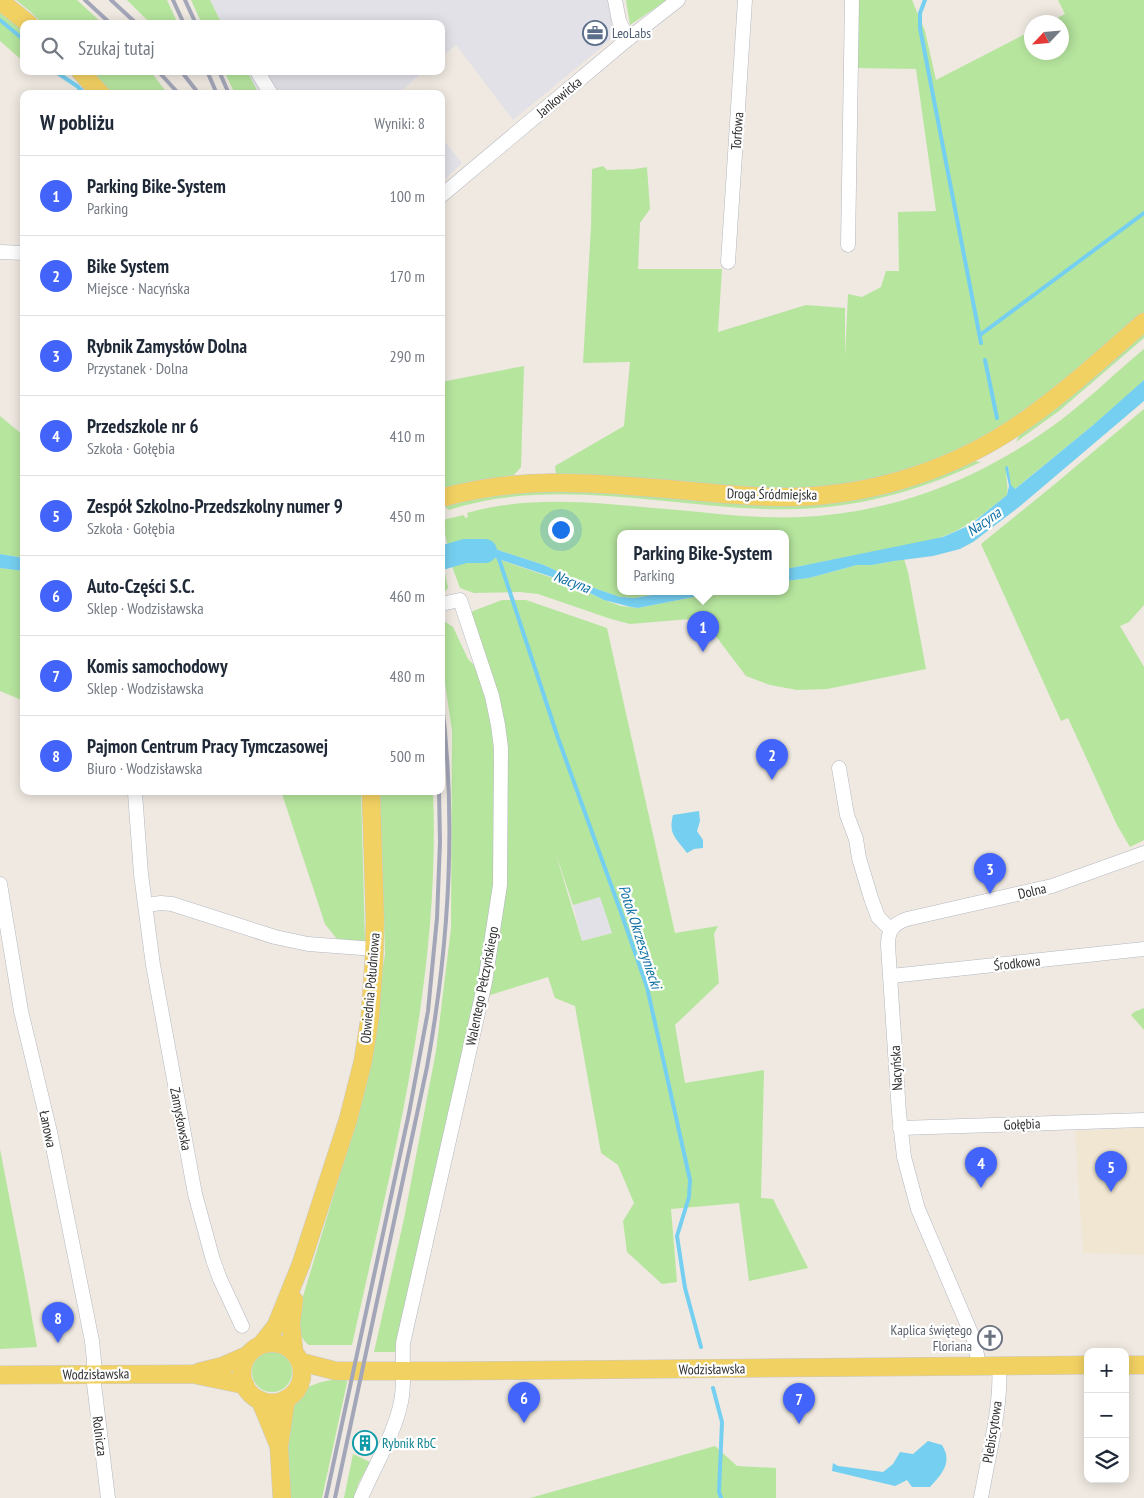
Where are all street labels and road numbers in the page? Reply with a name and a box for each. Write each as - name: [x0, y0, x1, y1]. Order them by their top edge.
- street label: Jankowicka: [532, 73, 585, 122]
- street label: Torfowa: [727, 111, 747, 151]
- street label: Droga Śródmiejska: [727, 484, 817, 504]
- street label: Dolna: [1016, 879, 1048, 903]
- street label: Walentego Pełczyńskiego: [462, 925, 502, 1047]
- street label: Obwiednia Południowa: [356, 932, 384, 1044]
- street label: Środkowa: [993, 952, 1041, 974]
- street label: Nacyńska: [886, 1045, 906, 1091]
- street label: Zamysłowska: [166, 1086, 196, 1152]
- street label: Łanowa: [35, 1109, 61, 1149]
- street label: Gołębia: [1003, 1114, 1041, 1134]
- street label: Wodzisławska: [678, 1359, 746, 1379]
- street label: Wodzisławska: [62, 1364, 130, 1384]
- street label: Plebiscytowa: [978, 1400, 1006, 1464]
- street label: Rolnicza: [89, 1415, 111, 1457]

